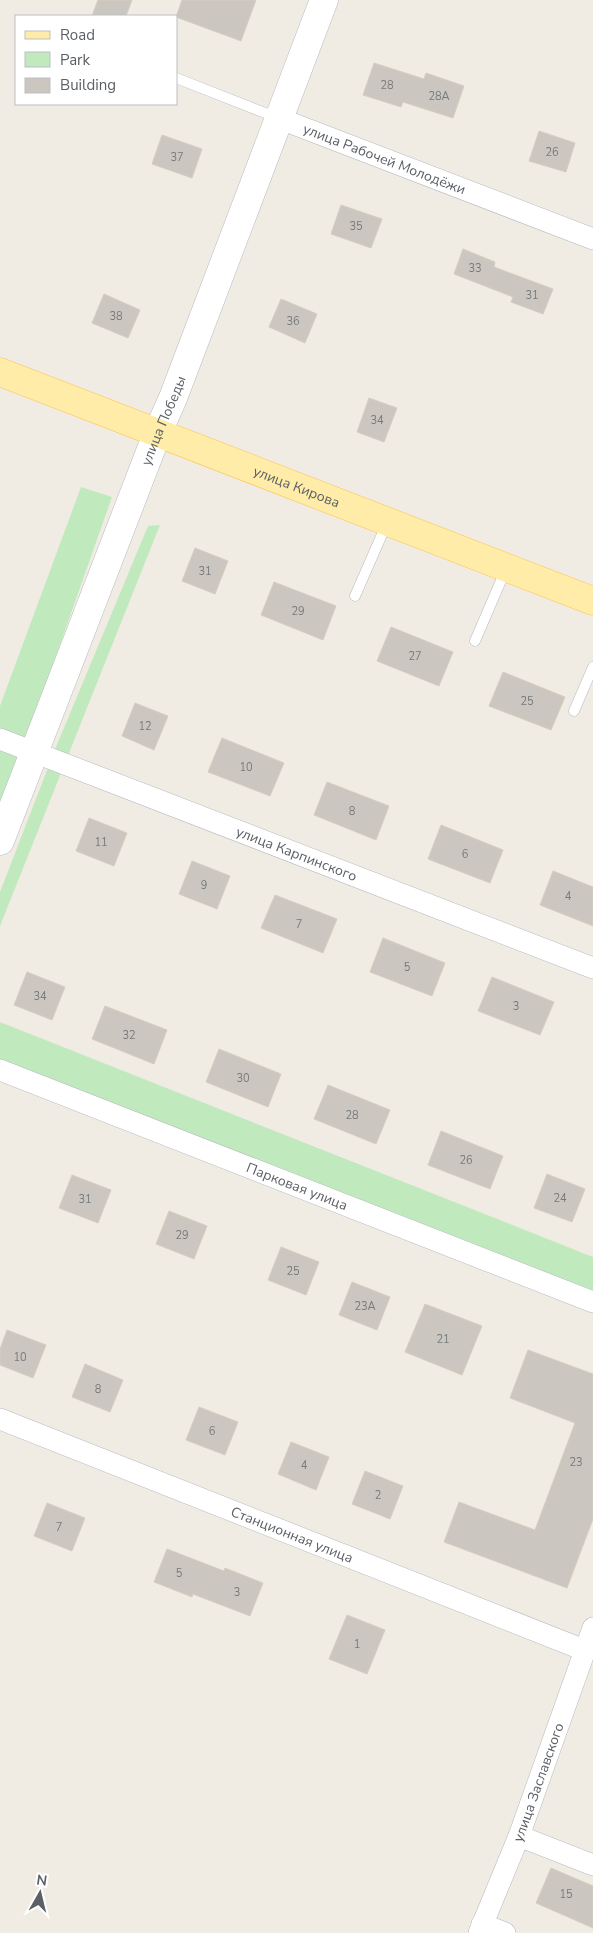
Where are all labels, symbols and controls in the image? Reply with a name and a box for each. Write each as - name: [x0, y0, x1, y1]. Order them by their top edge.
- legend: [15, 15, 178, 105]
- text: Road: [60, 25, 95, 45]
- text: Park: [60, 50, 90, 70]
- text: Building: [60, 75, 116, 95]
- house number: 28: [380, 78, 394, 93]
- house number: 28А: [428, 89, 450, 104]
- street label: улица Рабочей Молодёжи: [300, 119, 468, 199]
- house number: 26: [545, 145, 559, 160]
- house number: 37: [170, 150, 184, 165]
- house number: 35: [349, 219, 363, 234]
- house number: 33: [468, 261, 482, 276]
- house number: 31: [525, 288, 539, 303]
- house number: 38: [109, 309, 123, 324]
- house number: 36: [286, 314, 300, 329]
- street label: улица Победы: [137, 373, 191, 468]
- house number: 34: [370, 413, 384, 428]
- street label: улица Кирова: [250, 462, 342, 512]
- house number: 31: [198, 564, 212, 579]
- house number: 29: [291, 604, 305, 619]
- house number: 27: [408, 649, 422, 664]
- house number: 25: [520, 694, 534, 709]
- house number: 12: [138, 719, 152, 734]
- house number: 10: [239, 760, 253, 775]
- house number: 8: [349, 804, 356, 819]
- street label: улица Карпинского: [233, 822, 360, 886]
- house number: 11: [94, 835, 108, 850]
- house number: 6: [462, 847, 469, 862]
- house number: 9: [201, 878, 207, 893]
- house number: 4: [565, 889, 572, 904]
- house number: 7: [296, 917, 302, 932]
- house number: 5: [404, 960, 411, 975]
- house number: 34: [33, 989, 47, 1004]
- house number: 3: [513, 999, 519, 1014]
- house number: 32: [122, 1028, 136, 1043]
- house number: 30: [236, 1071, 250, 1086]
- house number: 28: [345, 1108, 359, 1123]
- house number: 26: [459, 1153, 473, 1168]
- street label: Парковая улица: [244, 1158, 350, 1215]
- house number: 24: [553, 1191, 567, 1206]
- house number: 31: [78, 1192, 92, 1207]
- house number: 29: [175, 1228, 189, 1243]
- house number: 25: [286, 1264, 300, 1279]
- house number: 23А: [354, 1299, 376, 1314]
- house number: 21: [436, 1332, 450, 1347]
- house number: 10: [13, 1350, 27, 1365]
- house number: 8: [95, 1382, 102, 1397]
- house number: 6: [209, 1424, 216, 1439]
- house number: 23: [569, 1455, 583, 1470]
- house number: 4: [301, 1458, 308, 1473]
- house number: 2: [375, 1488, 381, 1503]
- street label: Станционная улица: [228, 1502, 356, 1568]
- house number: 7: [56, 1520, 62, 1535]
- house number: 5: [176, 1566, 183, 1581]
- house number: 3: [234, 1585, 240, 1600]
- house number: 1: [354, 1637, 360, 1652]
- street label: улица Заславского: [509, 1720, 569, 1845]
- north arrow: [15, 1868, 65, 1918]
- text: N: [35, 1870, 48, 1891]
- house number: 15: [559, 1887, 573, 1902]

